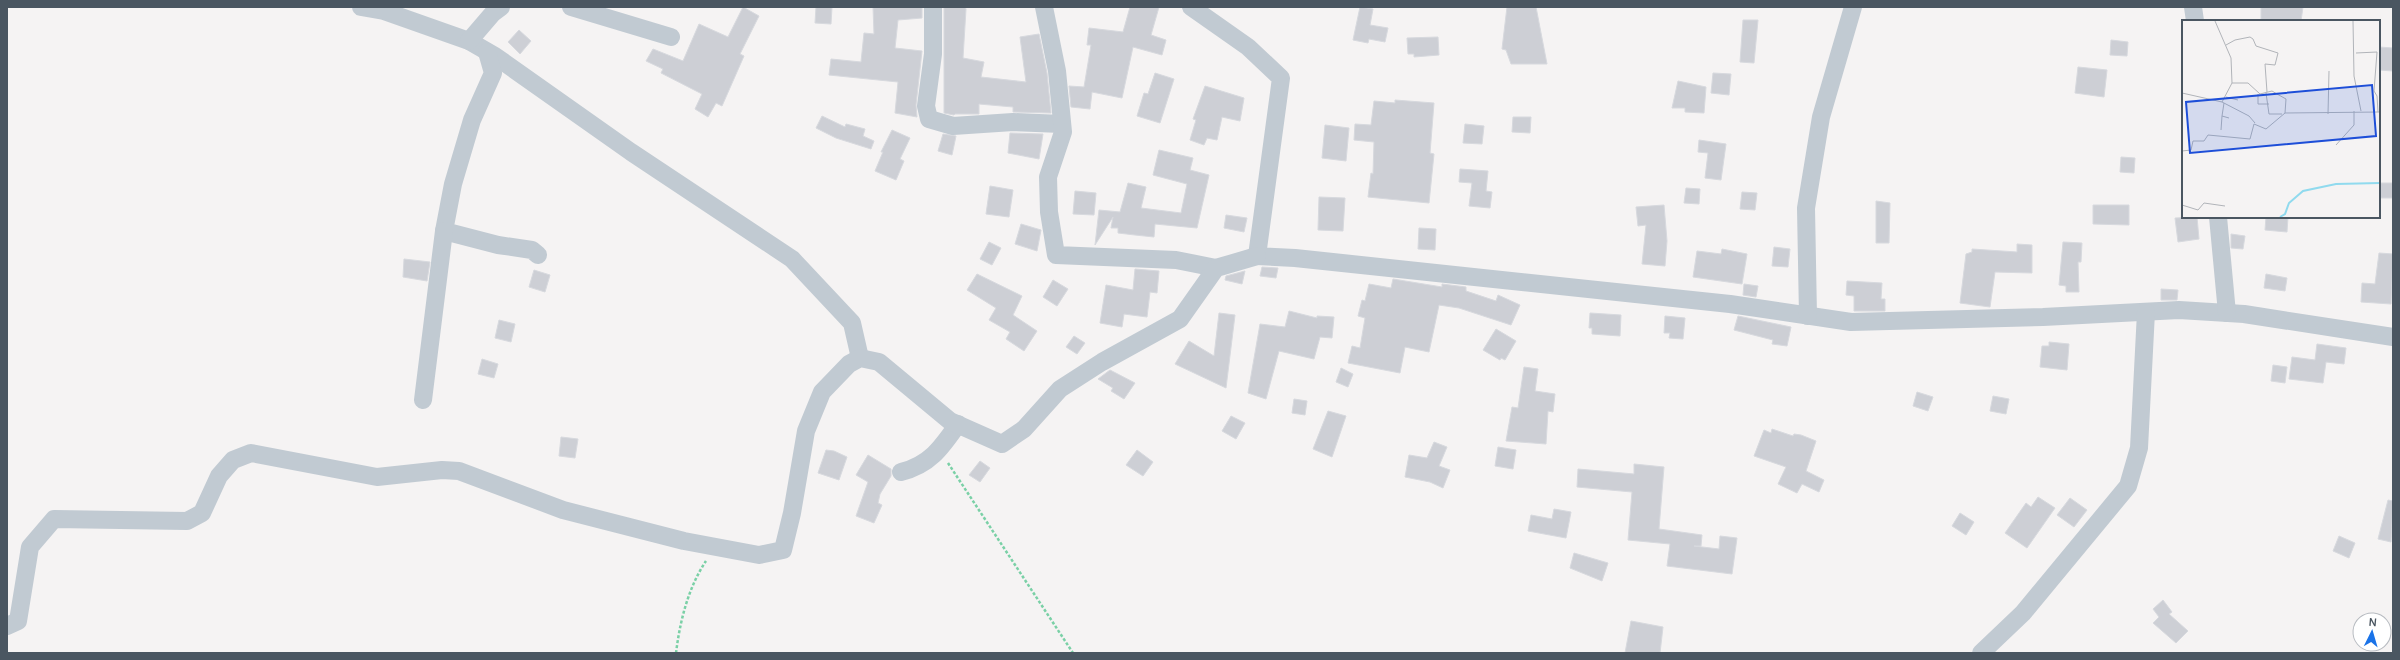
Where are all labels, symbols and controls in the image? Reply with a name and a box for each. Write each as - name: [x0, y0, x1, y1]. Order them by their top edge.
- inset map: [2182, 20, 2380, 218]
- north arrow: [2352, 612, 2392, 652]
- text: N: [2368, 614, 2378, 629]

